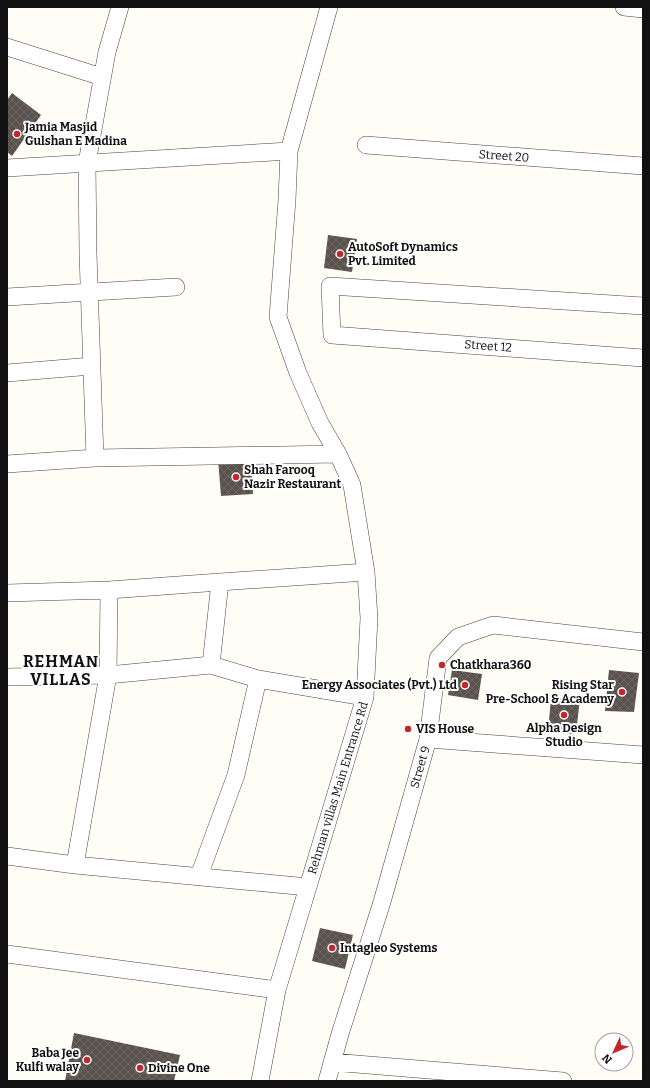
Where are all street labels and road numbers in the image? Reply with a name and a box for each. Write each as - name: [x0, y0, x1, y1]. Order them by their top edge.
- street label: Street 20: [478, 147, 530, 165]
- street label: Street 12: [464, 337, 512, 355]
- street label: Rehman villas Main Entrance Rd: [305, 700, 371, 876]
- street label: Street 9: [407, 744, 433, 790]

